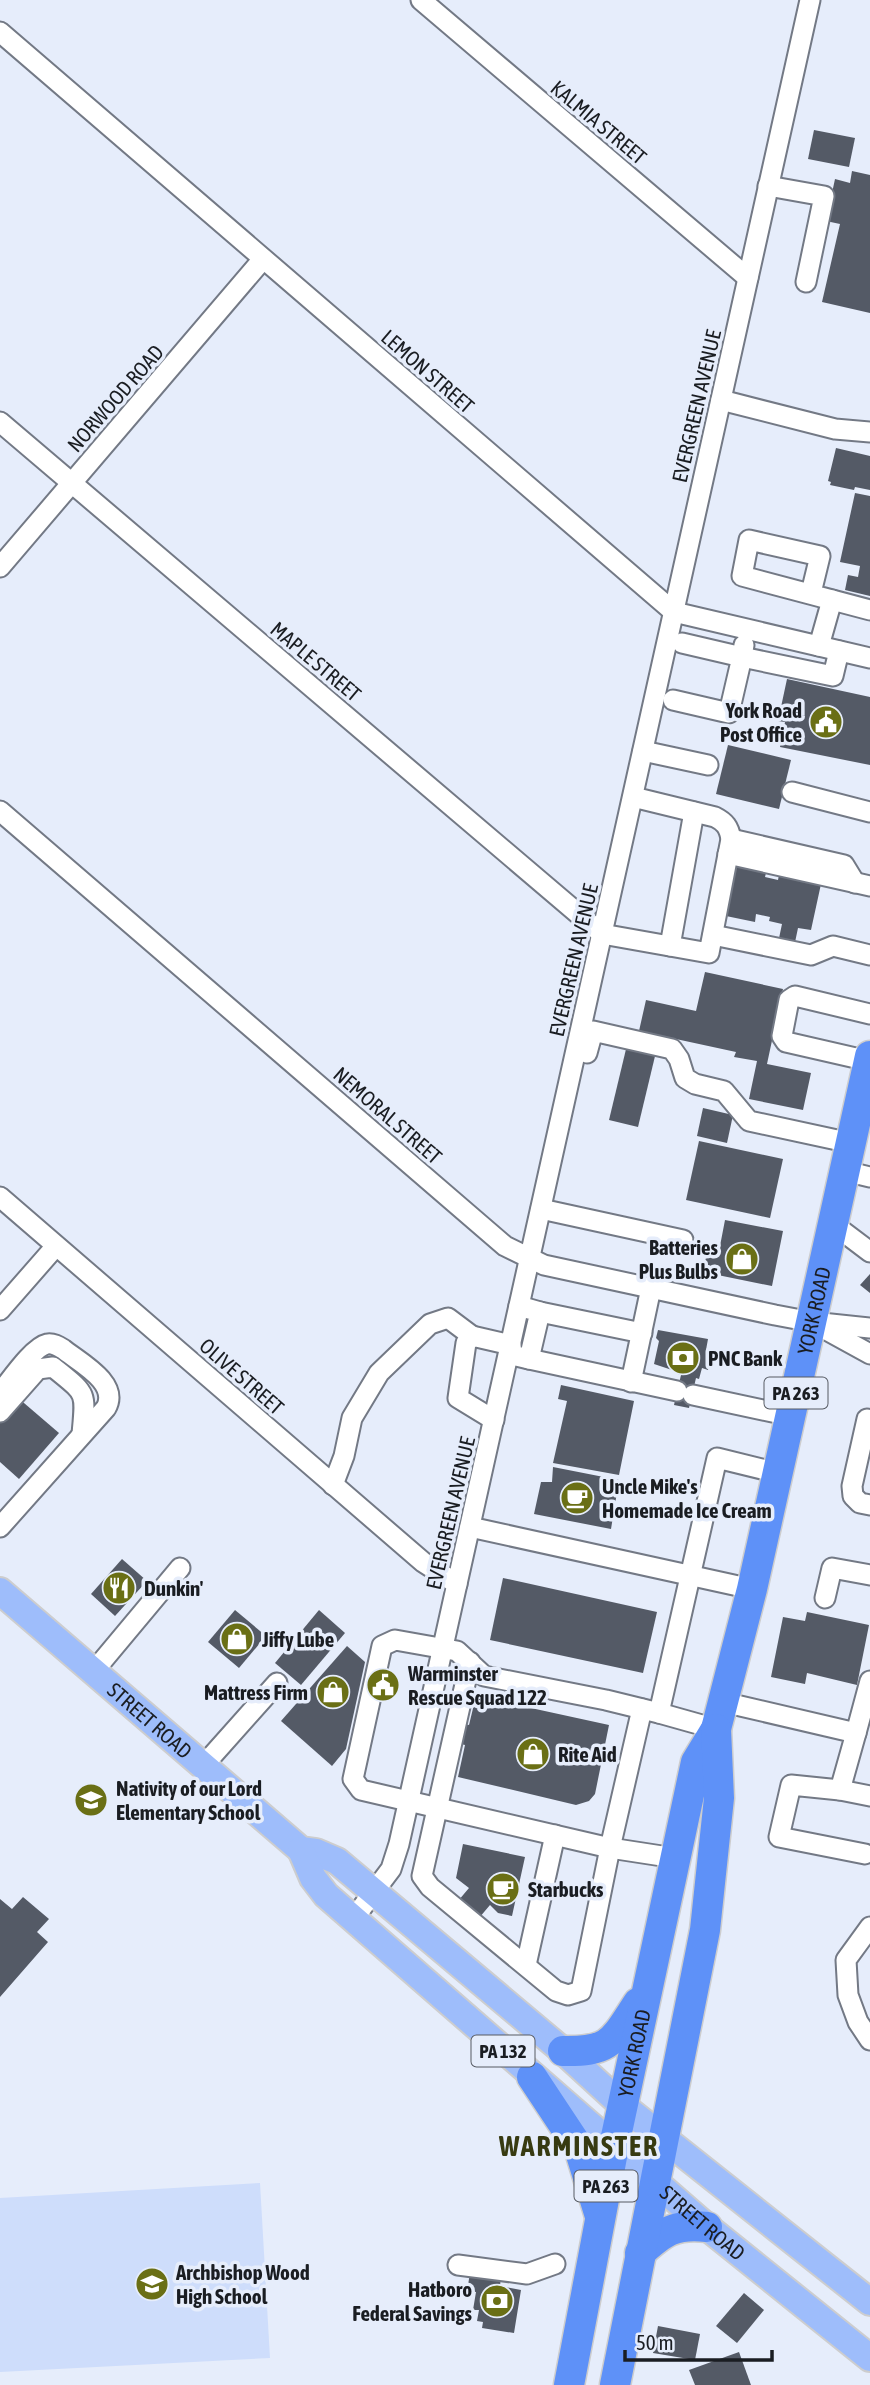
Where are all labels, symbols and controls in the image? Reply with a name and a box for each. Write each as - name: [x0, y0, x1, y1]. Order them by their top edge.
- street label: KALMIA STREET: [546, 75, 652, 169]
- street label: LEMON STREET: [377, 324, 479, 418]
- street label: EVERGREEN AVENUE: [667, 327, 725, 485]
- street label: NORWOOD ROAD: [62, 340, 168, 456]
- street label: MAPLE STREET: [266, 616, 366, 706]
- place label: York Road Post Office: [720, 698, 802, 746]
- public building icon: York Road Post Office: [807, 703, 845, 741]
- street label: EVERGREEN AVENUE: [544, 881, 602, 1039]
- street label: NEMORAL STREET: [329, 1062, 447, 1168]
- place label: Batteries Plus Bulbs: [639, 1235, 719, 1283]
- shop icon: Batteries Plus Bulbs: [723, 1240, 761, 1278]
- street label: YORK ROAD: [792, 1265, 835, 1357]
- street label: OLIVE STREET: [195, 1333, 289, 1419]
- bank icon: PNC Bank: [664, 1339, 702, 1377]
- place label: PNC Bank: [708, 1346, 783, 1370]
- road number: PA 263: [764, 1378, 828, 1408]
- street label: EVERGREEN AVENUE: [421, 1434, 479, 1592]
- place label: Uncle Mike's Homemade Ice Cream: [602, 1474, 772, 1522]
- cafe icon: Uncle Mike's Homemade Ice Cream: [558, 1479, 596, 1517]
- restaurant icon: Dunkin': [100, 1569, 138, 1607]
- place label: Dunkin': [144, 1576, 204, 1600]
- shop icon: Jiffy Lube: [218, 1620, 256, 1658]
- place label: Jiffy Lube: [261, 1627, 334, 1651]
- place label: Warminster Rescue Squad 122: [407, 1661, 547, 1709]
- public building icon: Warminster Rescue Squad 122: [364, 1666, 402, 1704]
- shop icon: Mattress Firm: [314, 1673, 352, 1711]
- street label: STREET ROAD: [103, 1677, 197, 1763]
- place label: Mattress Firm: [204, 1680, 308, 1704]
- shop icon: Rite Aid: [514, 1735, 552, 1773]
- place label: Rite Aid: [558, 1742, 617, 1766]
- place label: Nativity of our Lord Elementary School: [116, 1776, 262, 1824]
- school or university icon: Nativity of our Lord Elementary School: [72, 1781, 110, 1819]
- cafe icon: Starbucks: [484, 1870, 522, 1908]
- place label: Starbucks: [528, 1877, 604, 1901]
- street label: YORK ROAD: [613, 2007, 655, 2099]
- road number: PA 132: [472, 2036, 534, 2066]
- district label: WARMINSTER: [498, 2130, 659, 2162]
- road number: PA 263: [574, 2170, 638, 2202]
- street label: STREET ROAD: [656, 2180, 750, 2265]
- place label: Archbishop Wood High School: [175, 2260, 310, 2308]
- school or university icon: Archbishop Wood High School: [133, 2265, 171, 2303]
- place label: Hatboro Federal Savings: [352, 2277, 473, 2325]
- bank icon: Hatboro Federal Savings: [478, 2282, 516, 2320]
- scale bar: [625, 2318, 772, 2362]
- text: 50 m: [636, 2330, 674, 2354]

